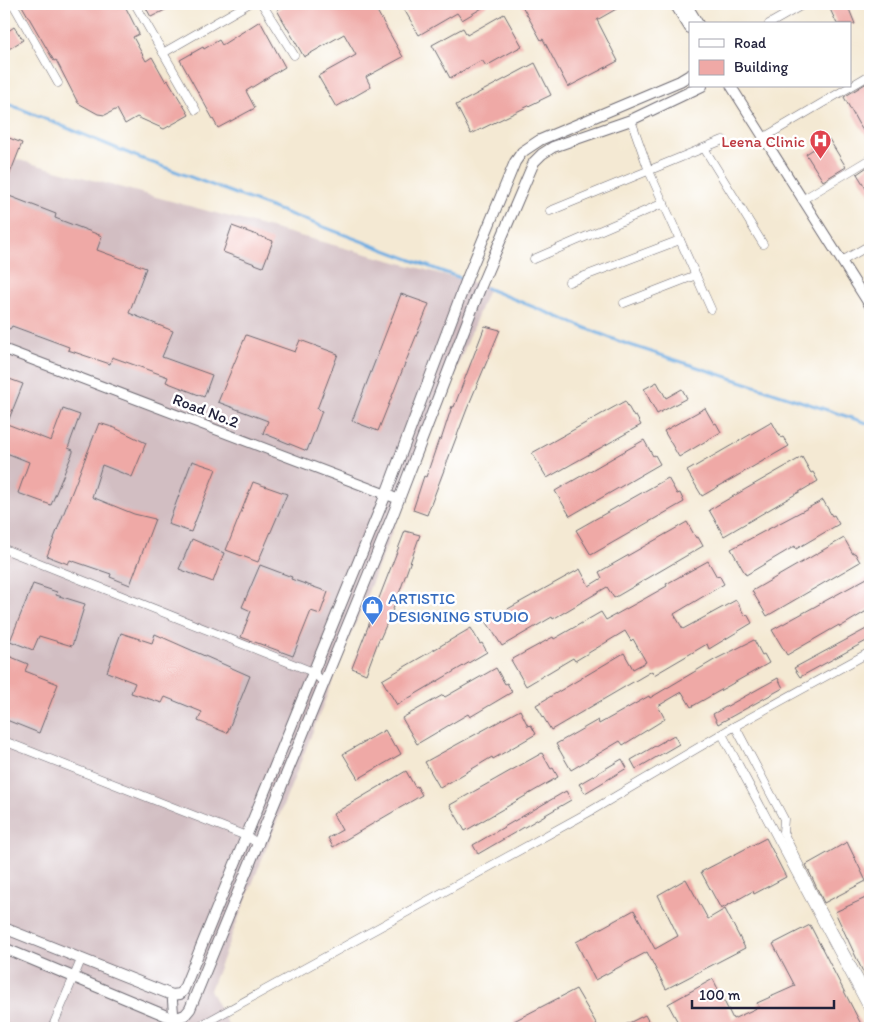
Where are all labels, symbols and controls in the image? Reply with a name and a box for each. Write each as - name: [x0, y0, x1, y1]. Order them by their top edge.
- legend: [689, 22, 852, 88]
- text: Road: [734, 34, 767, 52]
- text: Building: [734, 58, 788, 76]
- hospital icon: Leena Clinic: [809, 129, 833, 160]
- place label: Leena Clinic: [721, 132, 805, 151]
- street label: Road No.2: [170, 389, 242, 432]
- place label: ARTISTIC DESIGNING STUDIO: [388, 589, 529, 626]
- shop icon: ARTISTIC DESIGNING STUDIO: [360, 595, 384, 626]
- scale bar: [692, 977, 834, 1009]
- text: 100 m: [699, 986, 741, 1004]

